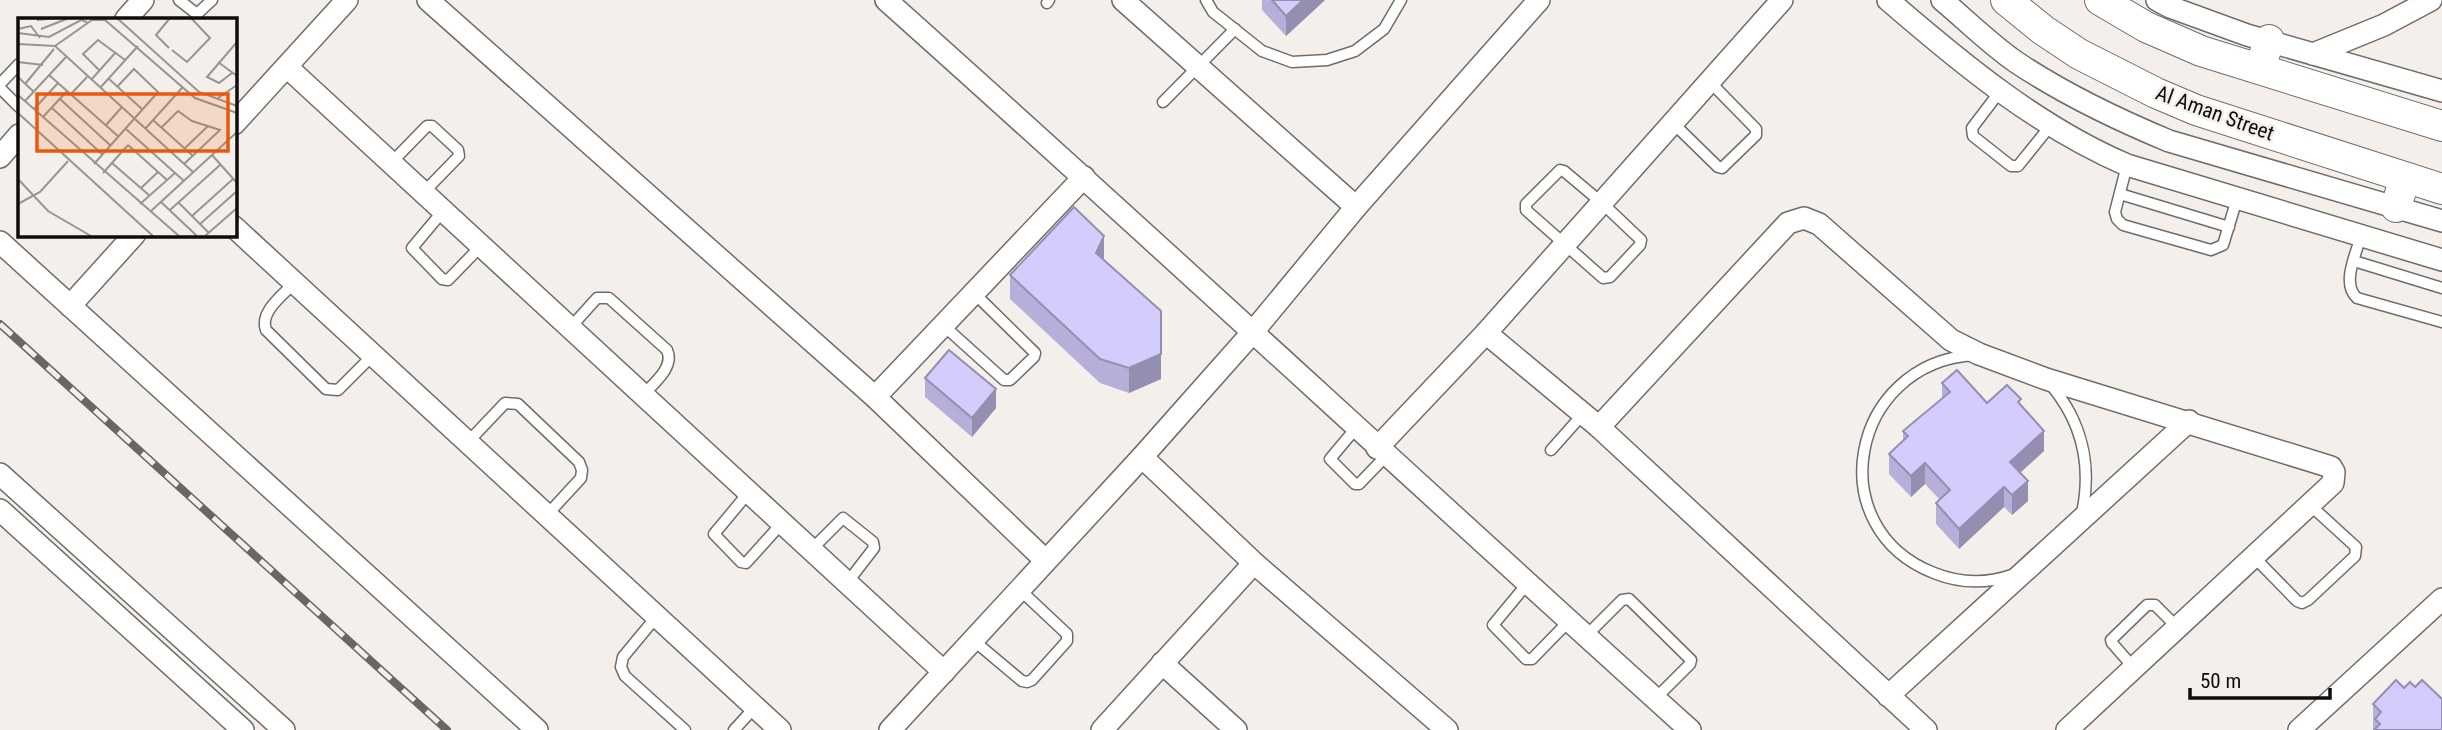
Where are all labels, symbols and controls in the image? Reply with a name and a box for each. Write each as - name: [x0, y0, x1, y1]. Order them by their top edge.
- inset map: [18, 18, 236, 236]
- street label: Al Aman Street: [2153, 81, 2277, 145]
- scale bar: [2190, 656, 2330, 700]
- text: 50 m: [2200, 669, 2241, 693]

